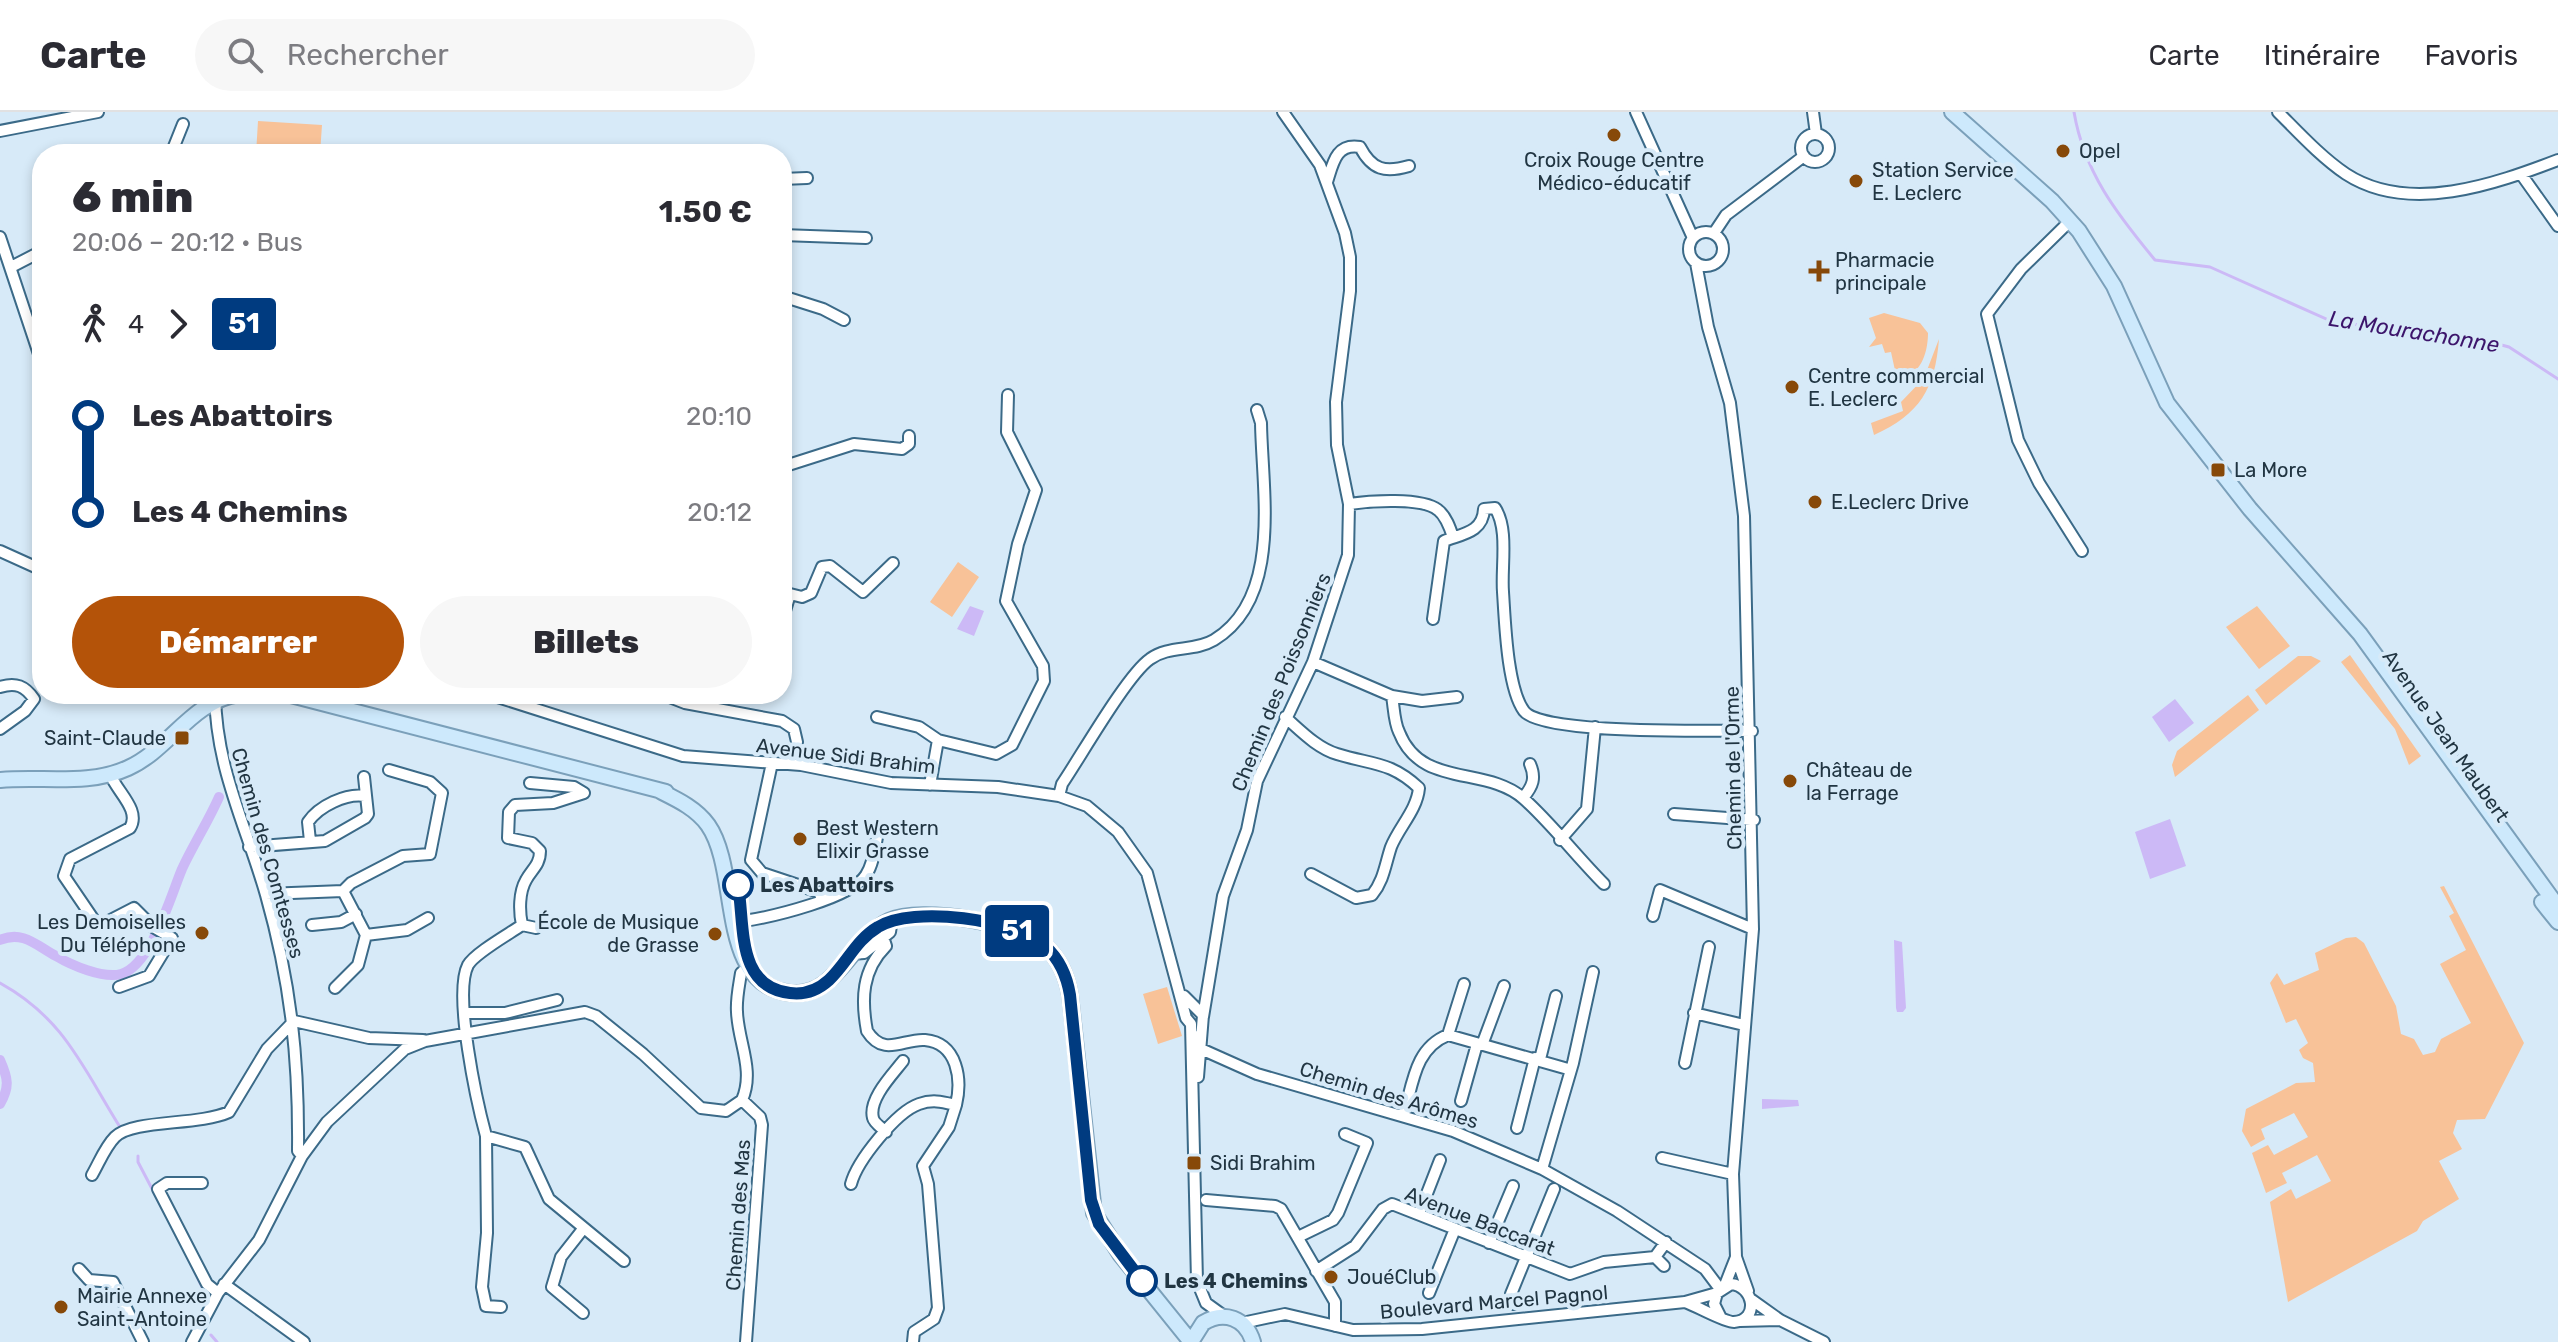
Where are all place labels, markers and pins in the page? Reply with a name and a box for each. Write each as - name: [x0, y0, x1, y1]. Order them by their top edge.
- marker: Croix Rouge Centre Médico-éducatif: [1605, 126, 1623, 144]
- place label: Opel: [2079, 139, 2121, 163]
- marker: Opel: [2054, 142, 2072, 160]
- place label: Croix Rouge Centre Médico-éducatif: [1524, 148, 1704, 195]
- place label: Station Service E. Leclerc: [1872, 158, 2014, 205]
- marker: Station Service E. Leclerc: [1847, 172, 1865, 190]
- place label: Pharmacie principale: [1835, 248, 1935, 295]
- marker: Pharmacie principale: [1810, 262, 1828, 280]
- place label: Centre commercial E. Leclerc: [1808, 364, 1984, 411]
- marker: Centre commercial E. Leclerc: [1783, 378, 1801, 396]
- place label: La More: [2234, 458, 2307, 482]
- marker: La More: [2209, 461, 2227, 479]
- place label: E.Leclerc Drive: [1831, 490, 1969, 514]
- marker: E.Leclerc Drive: [1806, 493, 1824, 511]
- place label: Saint-Claude: [44, 726, 166, 750]
- marker: Saint-Claude: [173, 729, 191, 747]
- place label: Château de la Ferrage: [1806, 758, 1913, 805]
- marker: Château de la Ferrage: [1781, 772, 1799, 790]
- place label: Best Western Elixir Grasse: [816, 816, 939, 863]
- marker: Best Western Elixir Grasse: [791, 830, 809, 848]
- marker: Les Abattoirs: [723, 870, 753, 900]
- place label: Les Abattoirs: [760, 873, 894, 897]
- place label: Les Demoiselles Du Téléphone: [37, 910, 186, 957]
- place label: École de Musique de Grasse: [537, 910, 699, 957]
- marker: Les Demoiselles Du Téléphone: [193, 924, 211, 942]
- marker: École de Musique de Grasse: [706, 925, 724, 943]
- place label: Sidi Brahim: [1210, 1151, 1316, 1175]
- marker: Sidi Brahim: [1185, 1154, 1203, 1172]
- place label: JouéClub: [1347, 1265, 1437, 1289]
- marker: Les 4 Chemins: [1127, 1266, 1157, 1296]
- marker: JouéClub: [1322, 1268, 1340, 1286]
- place label: Les 4 Chemins: [1164, 1269, 1308, 1293]
- place label: Mairie Annexe Saint-Antoine: [77, 1284, 207, 1331]
- marker: Mairie Annexe Saint-Antoine: [52, 1298, 70, 1316]

